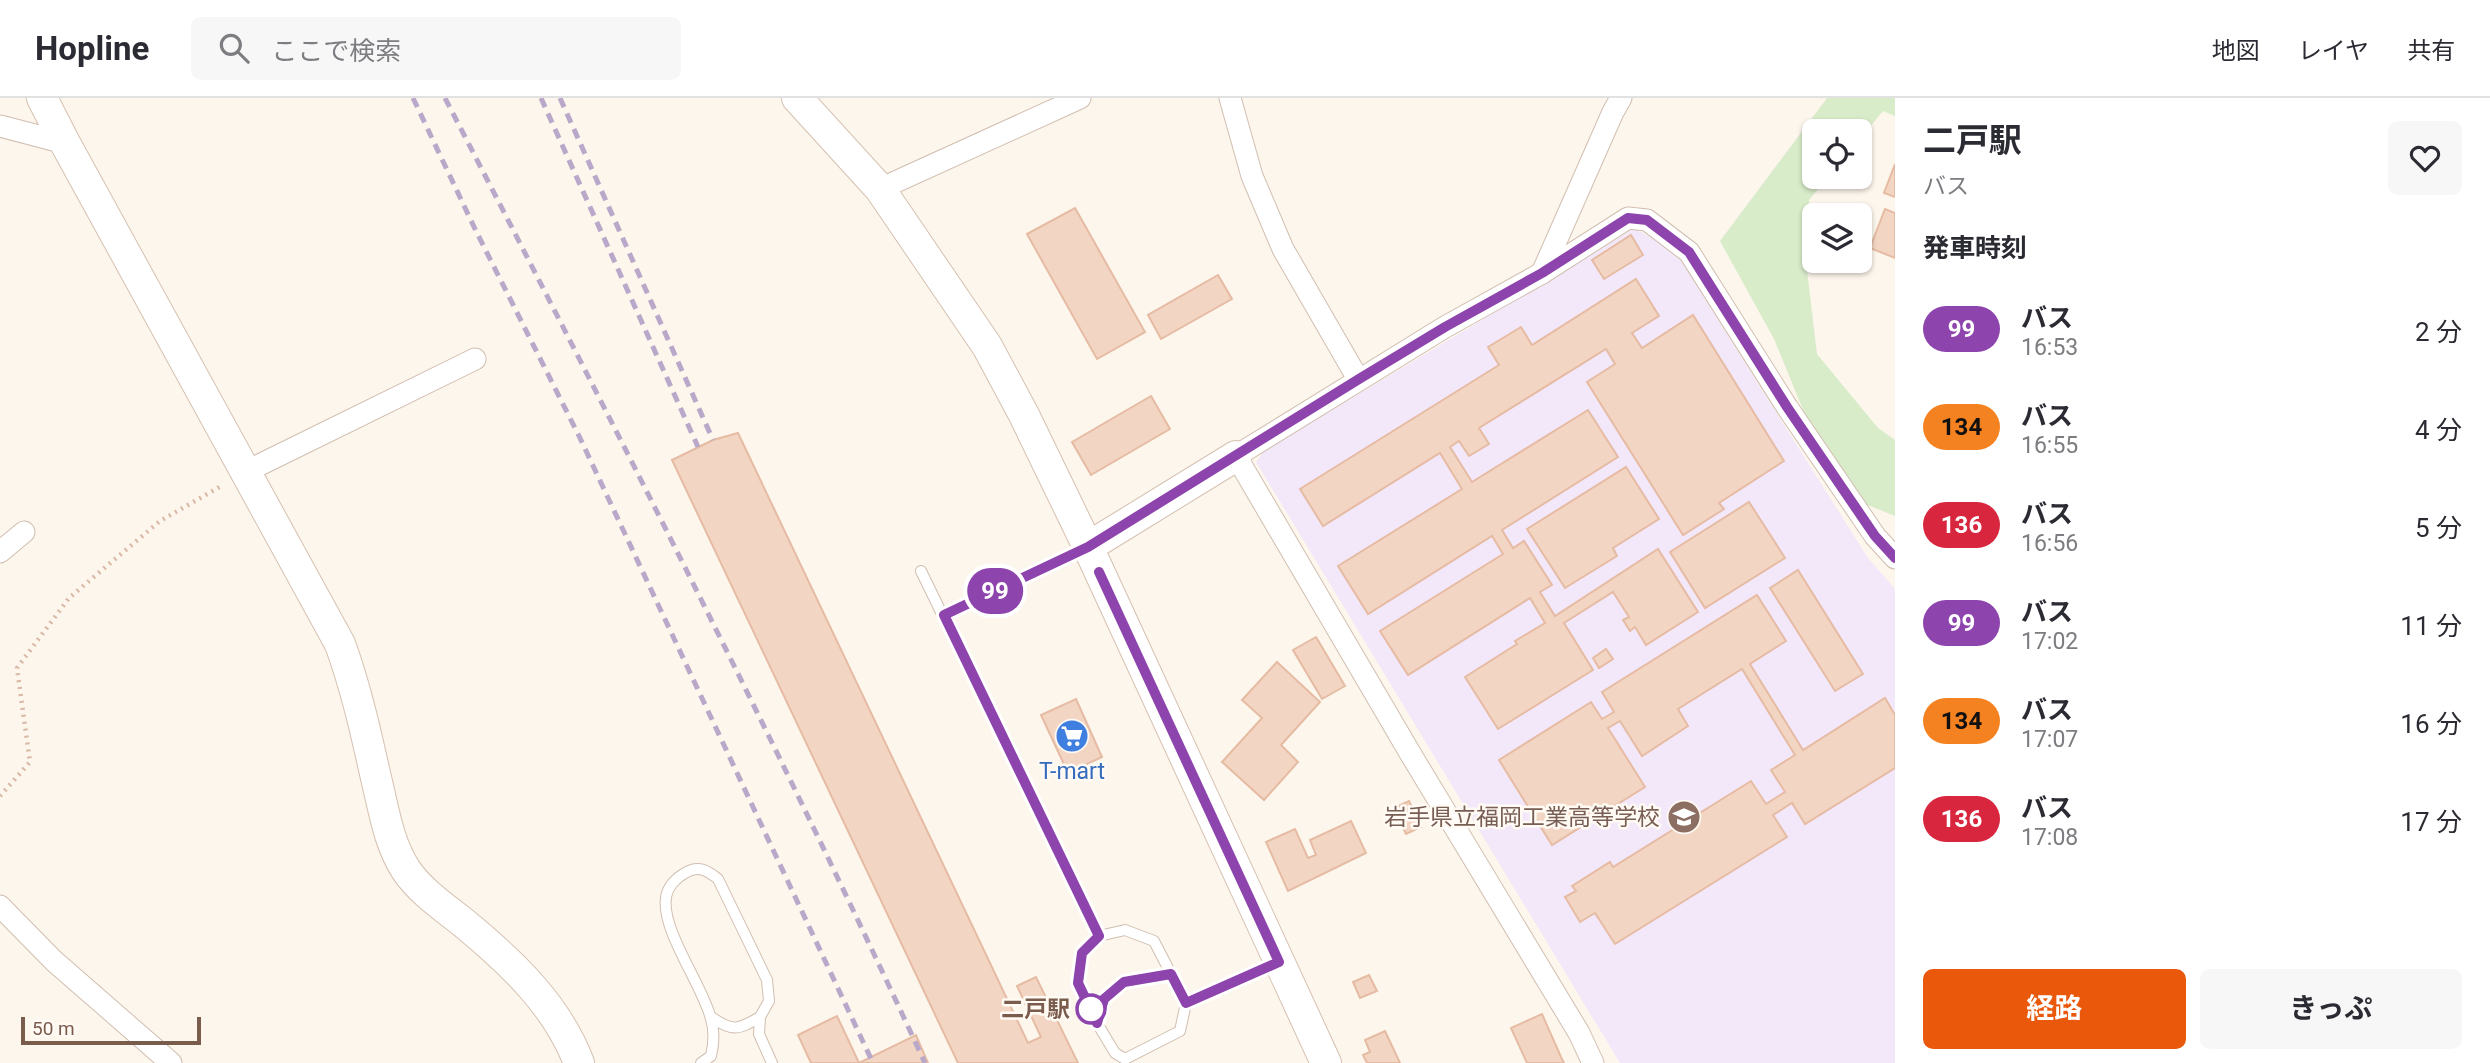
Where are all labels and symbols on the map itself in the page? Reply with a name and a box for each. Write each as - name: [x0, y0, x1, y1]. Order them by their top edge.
- line badge: 99: [964, 568, 1026, 614]
- supermarket icon: T-mart: [1053, 717, 1091, 755]
- place label: T-mart: [1039, 758, 1105, 785]
- school or university icon: 岩手県立福岡工業高等学校: [1665, 798, 1703, 836]
- place label: 岩手県立福岡工業高等学校: [1384, 804, 1660, 831]
- marker: 二戸駅: [1076, 994, 1106, 1024]
- place label: 二戸駅: [1001, 996, 1070, 1023]
- scale bar: [21, 1014, 201, 1046]

